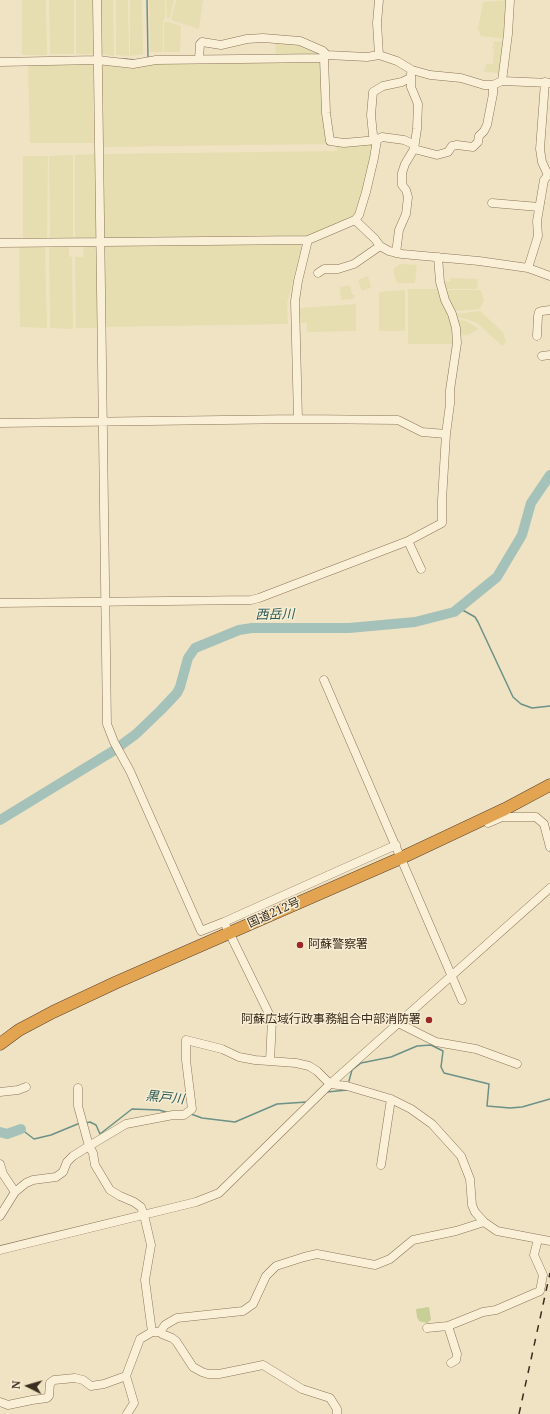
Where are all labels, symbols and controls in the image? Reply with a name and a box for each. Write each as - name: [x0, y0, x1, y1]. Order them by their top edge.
- water label: 西岳川: [255, 607, 295, 623]
- street label: 国道212号: [245, 895, 303, 931]
- place label: 阿蘇警察署: [308, 938, 368, 952]
- marker: 阿蘇警察署: [295, 940, 305, 950]
- place label: 阿蘇広域行政事務組合中部消防署: [241, 1013, 421, 1027]
- marker: 阿蘇広域行政事務組合中部消防署: [424, 1015, 434, 1025]
- water label: 黒戸川: [145, 1088, 185, 1108]
- north arrow: [8, 1366, 48, 1406]
- text: N: [8, 1380, 23, 1390]

